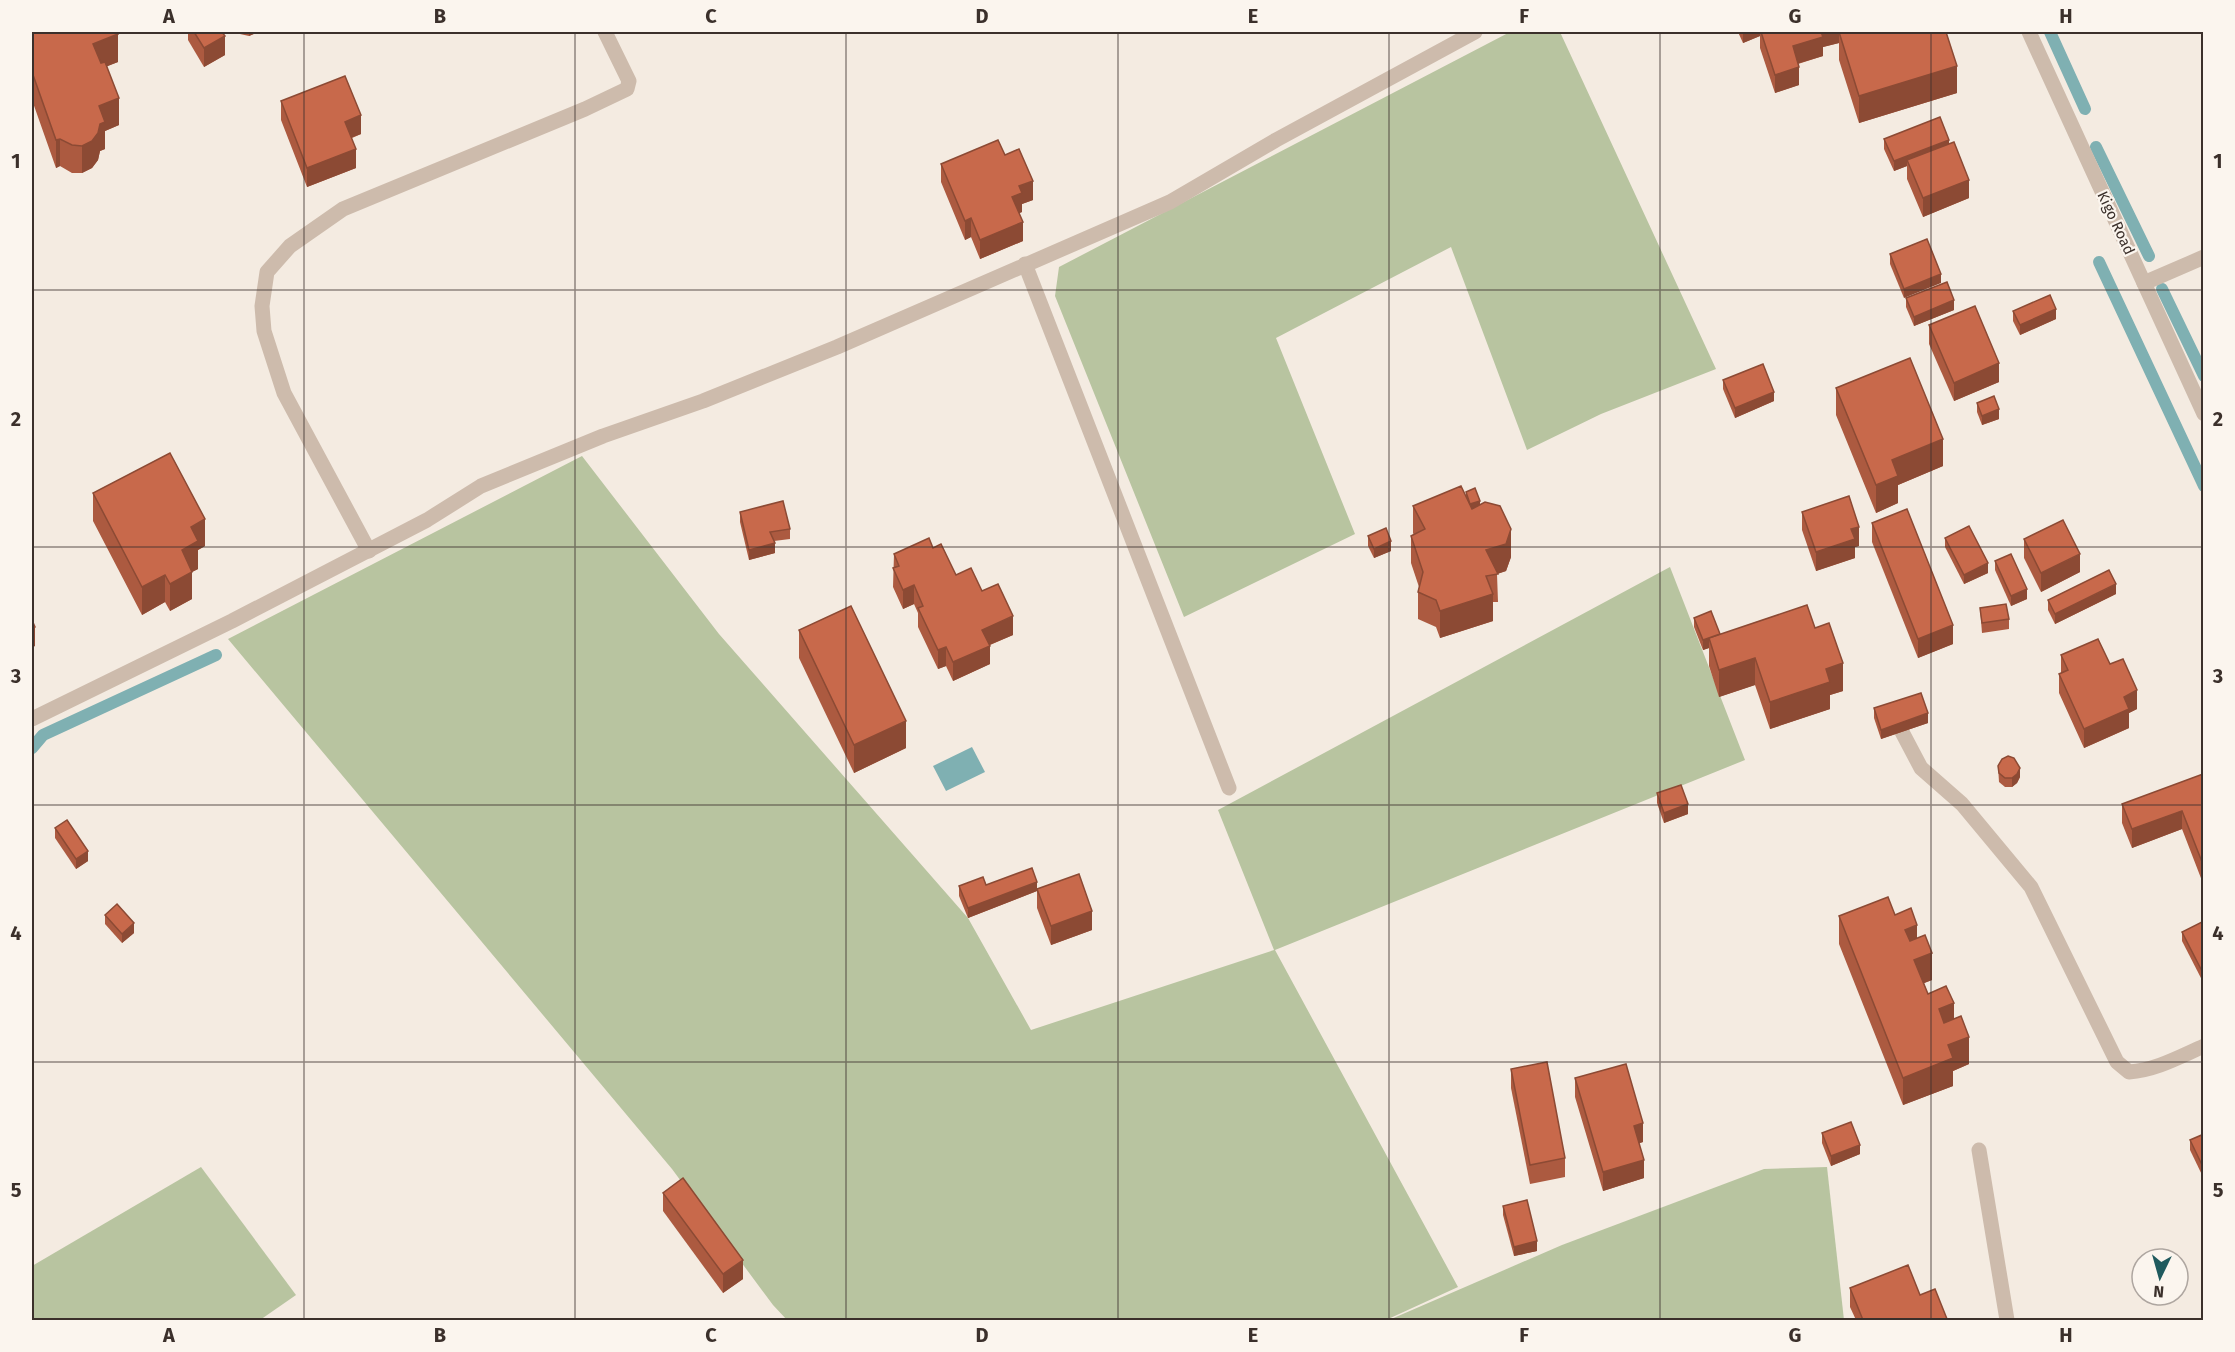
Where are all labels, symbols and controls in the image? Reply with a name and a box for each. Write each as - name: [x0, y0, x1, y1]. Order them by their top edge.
- text: A: [162, 4, 176, 28]
- text: B: [434, 4, 446, 28]
- text: C: [705, 4, 717, 28]
- text: D: [975, 4, 989, 28]
- text: E: [1248, 4, 1258, 28]
- text: F: [1519, 4, 1529, 28]
- text: G: [1789, 4, 1801, 28]
- text: H: [2059, 4, 2073, 28]
- text: 1: [11, 149, 21, 173]
- text: 1: [2213, 149, 2223, 173]
- street label: Kigo Road: [2093, 188, 2139, 258]
- text: 2: [11, 407, 21, 431]
- text: 2: [2213, 407, 2223, 431]
- text: 3: [10, 664, 21, 688]
- text: 3: [2212, 664, 2223, 688]
- text: 4: [10, 921, 22, 945]
- text: 4: [2212, 921, 2224, 945]
- text: 5: [11, 1178, 22, 1202]
- text: 5: [2213, 1178, 2224, 1202]
- north arrow: [2130, 1247, 2190, 1307]
- text: N: [2153, 1282, 2165, 1301]
- text: A: [162, 1323, 176, 1347]
- text: B: [434, 1323, 446, 1347]
- text: C: [705, 1323, 717, 1347]
- text: D: [975, 1323, 989, 1347]
- text: E: [1248, 1323, 1258, 1347]
- text: F: [1519, 1323, 1529, 1347]
- text: G: [1789, 1323, 1801, 1347]
- text: H: [2059, 1323, 2073, 1347]

